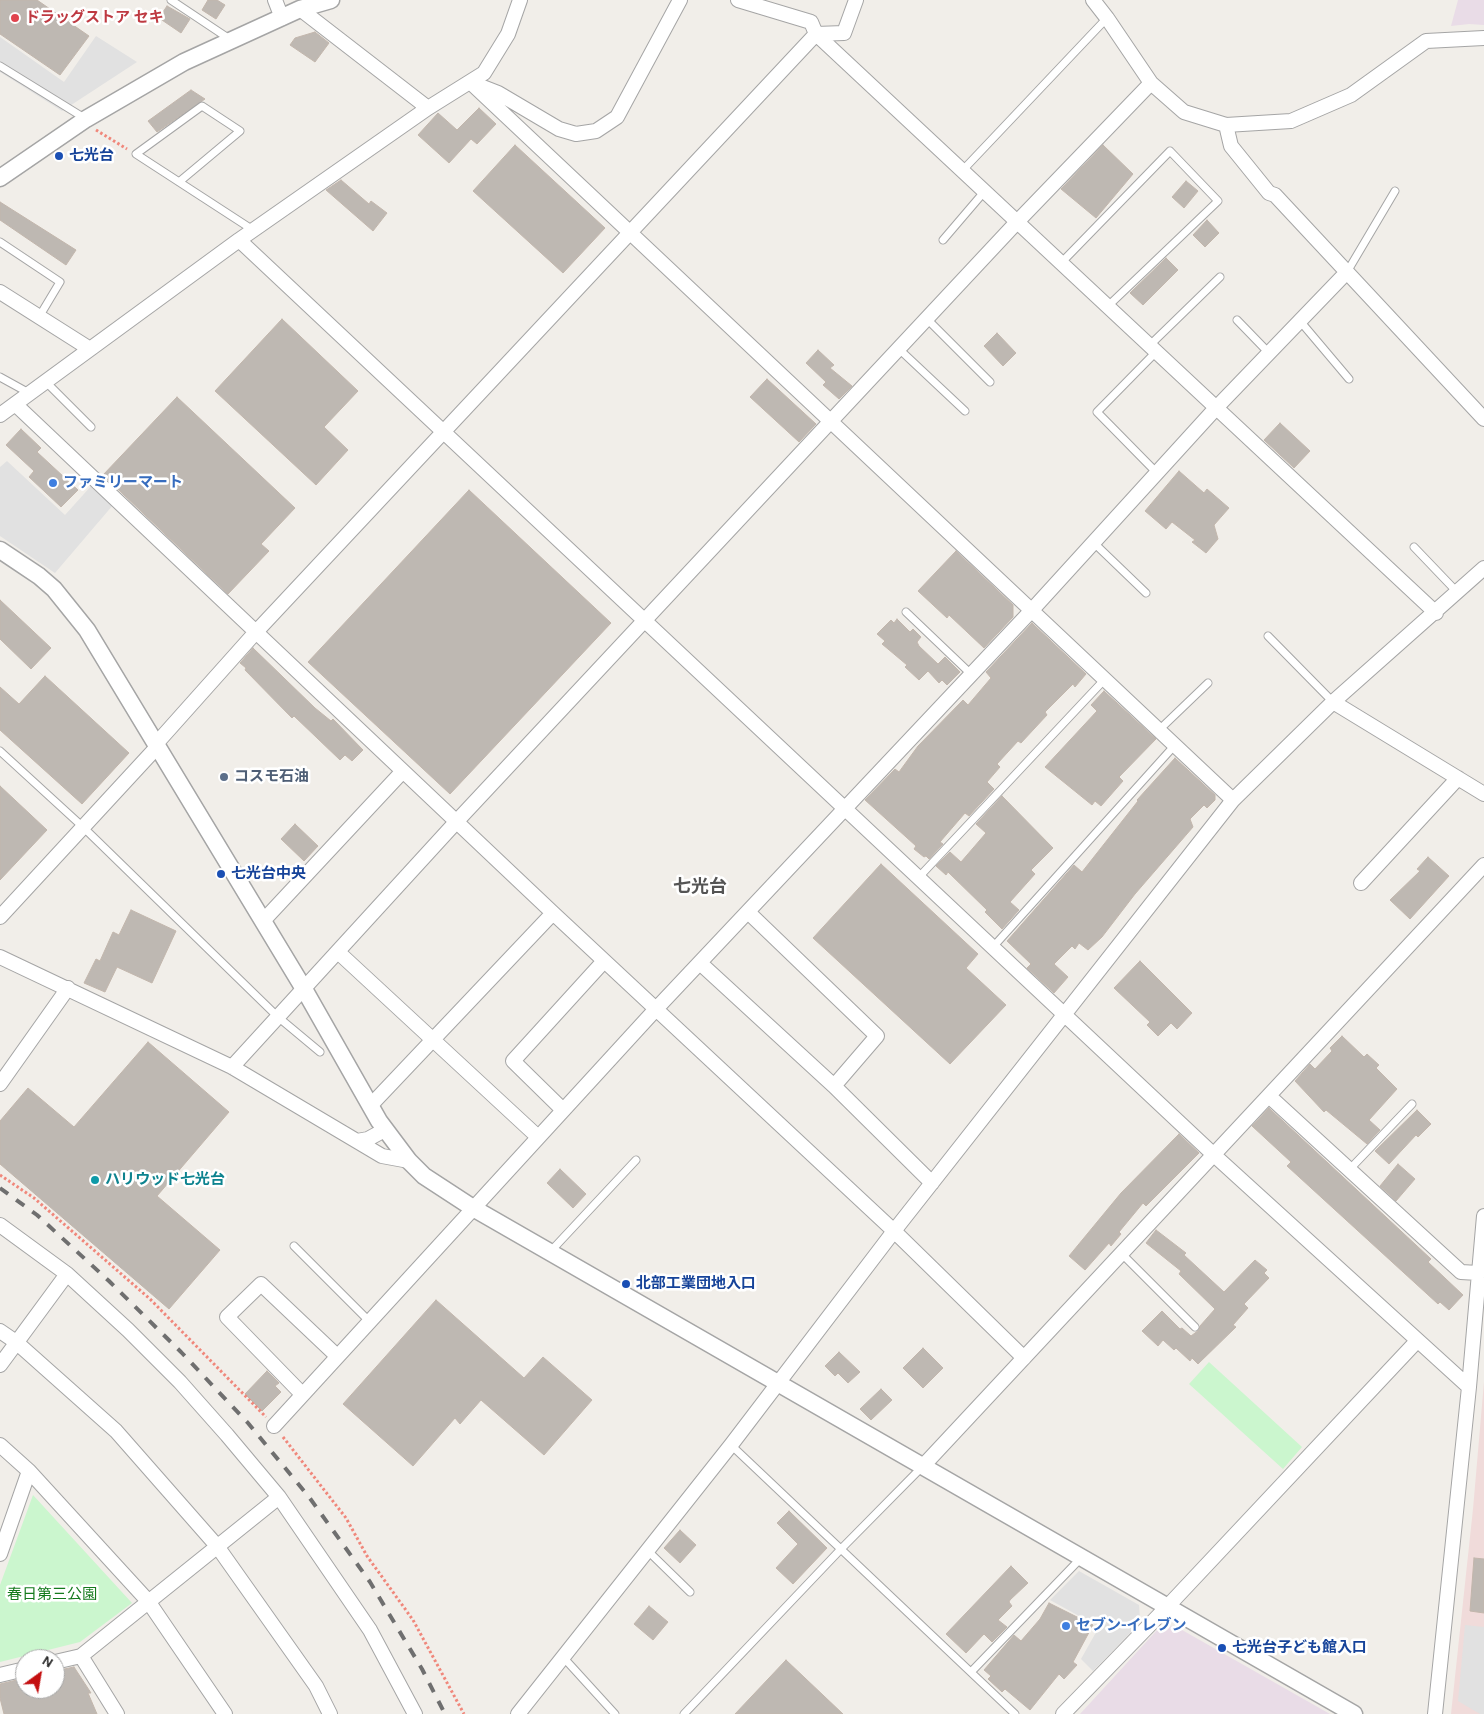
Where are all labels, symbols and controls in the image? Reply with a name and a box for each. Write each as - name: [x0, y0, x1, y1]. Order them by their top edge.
- place label: ドラッグストア セキ: [25, 9, 164, 27]
- marker: ドラッグストア セキ: [9, 12, 21, 24]
- place label: 七光台: [69, 147, 114, 165]
- marker: 七光台: [53, 150, 65, 162]
- place label: ファミリーマート: [63, 474, 183, 492]
- marker: ファミリーマート: [47, 477, 59, 489]
- place label: コスモ石油: [234, 768, 309, 786]
- marker: コスモ石油: [218, 771, 230, 783]
- place label: 七光台中央: [231, 865, 306, 883]
- marker: 七光台中央: [215, 868, 227, 880]
- district label: 七光台: [673, 876, 727, 898]
- place label: ハリウッド七光台: [105, 1171, 225, 1189]
- marker: ハリウッド七光台: [89, 1174, 101, 1186]
- place label: 北部工業団地入口: [636, 1275, 756, 1293]
- marker: 北部工業団地入口: [620, 1278, 632, 1290]
- park label: 春日第三公園: [7, 1586, 97, 1604]
- place label: セブン-イレブン: [1076, 1617, 1187, 1635]
- marker: セブン-イレブン: [1060, 1620, 1072, 1632]
- place label: 七光台子ども館入口: [1232, 1639, 1367, 1657]
- marker: 七光台子ども館入口: [1216, 1642, 1228, 1654]
- north arrow: [15, 1649, 65, 1699]
- text: N: [39, 1652, 56, 1672]

